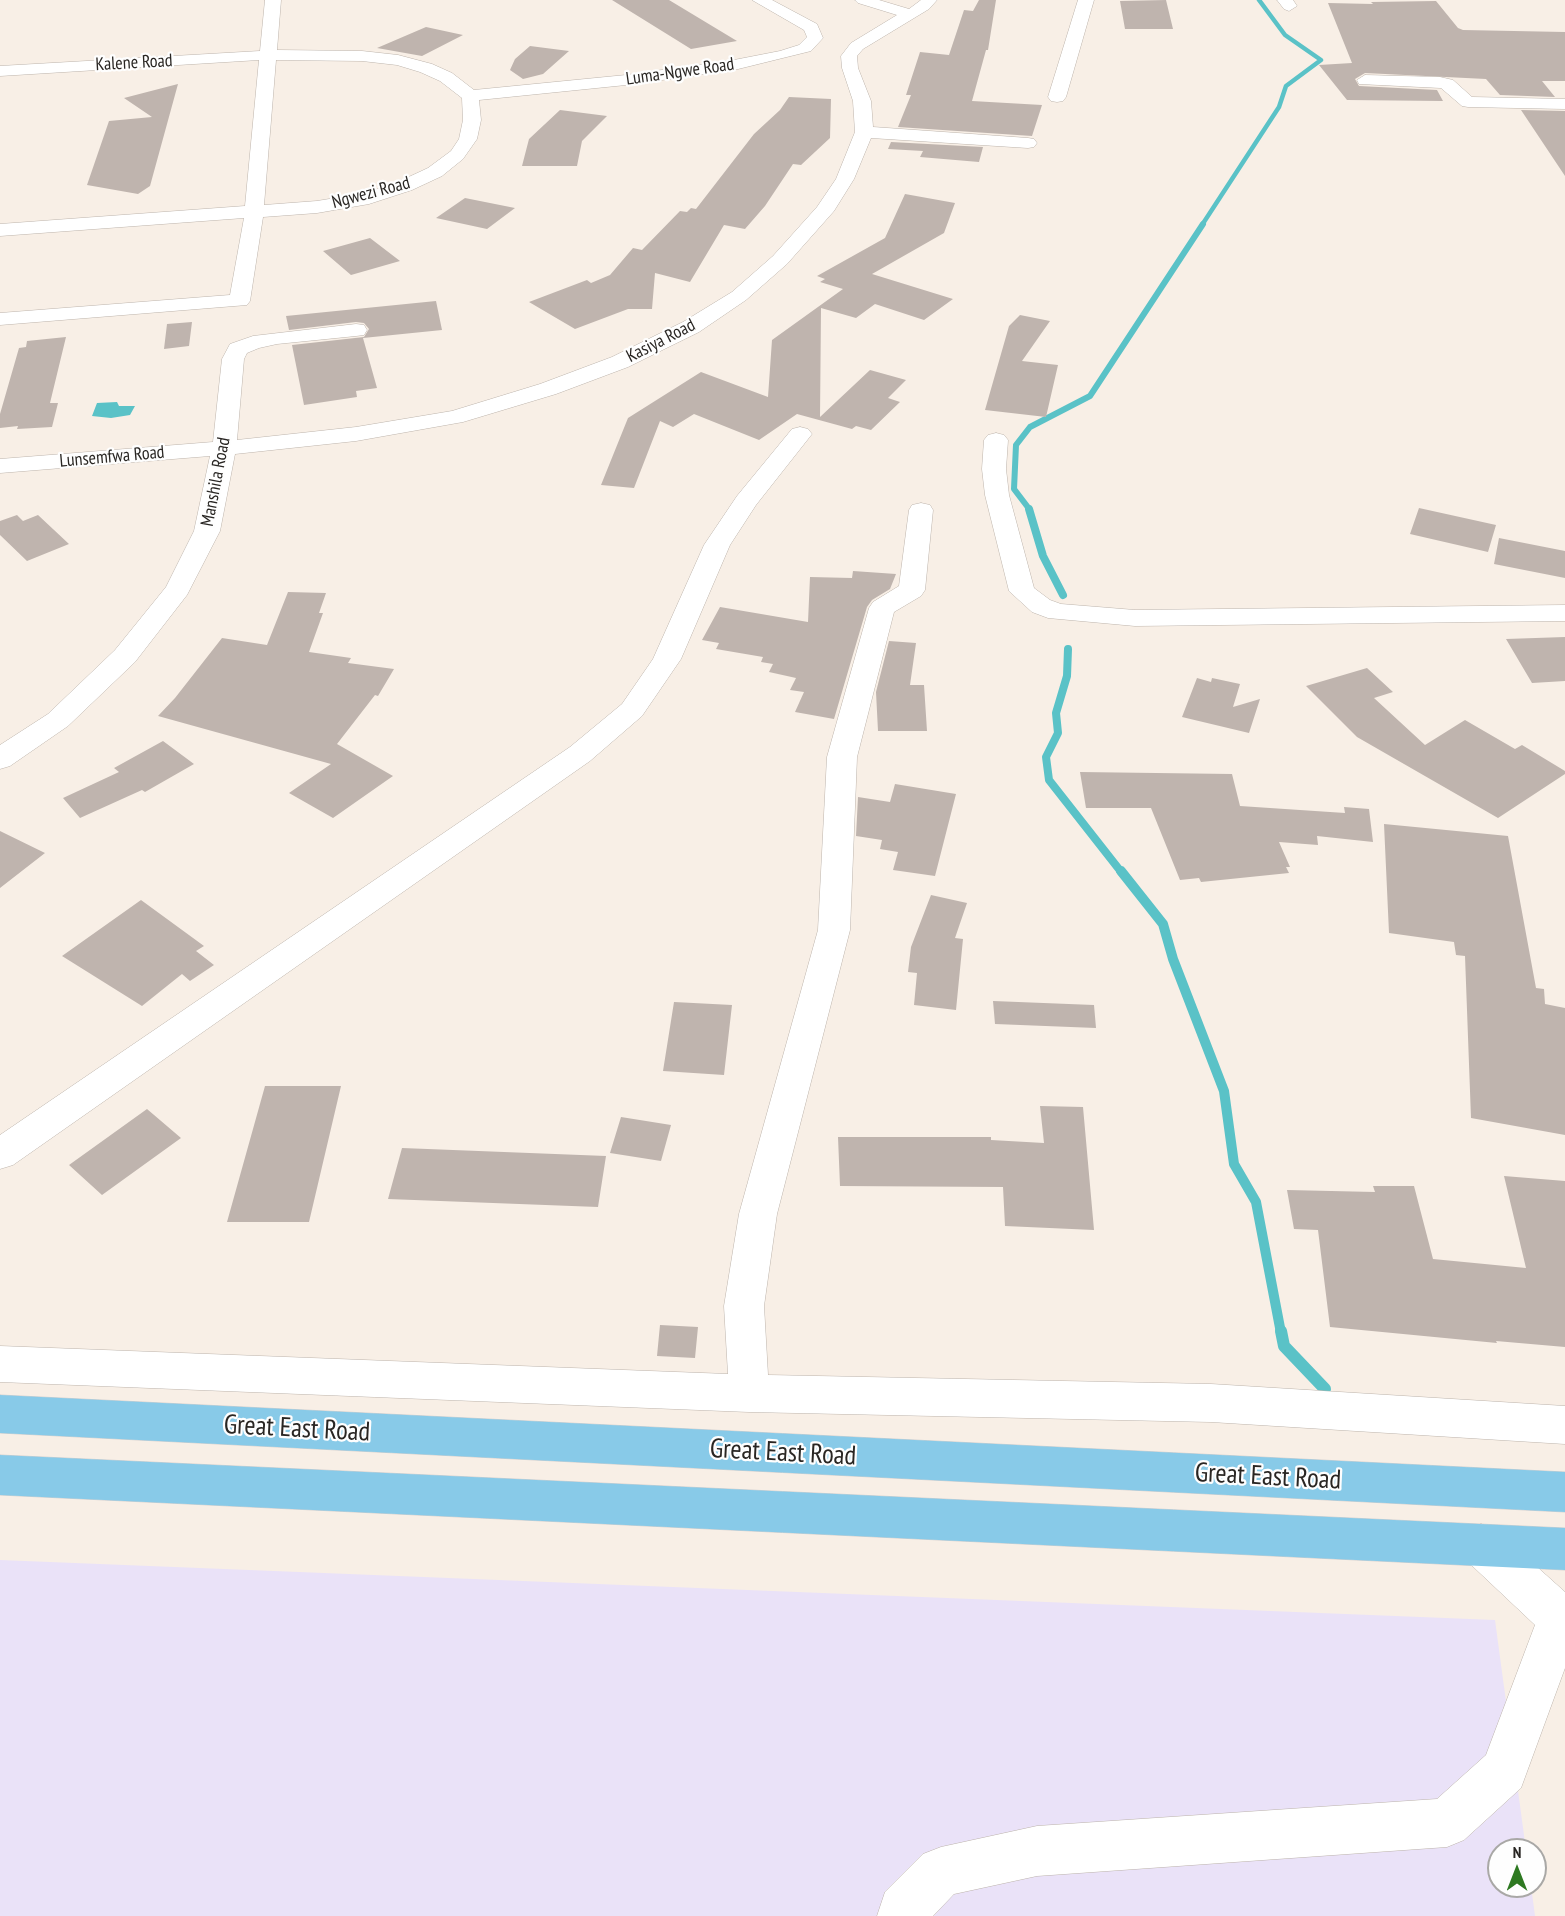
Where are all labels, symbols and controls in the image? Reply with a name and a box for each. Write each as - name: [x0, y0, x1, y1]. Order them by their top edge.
- street label: Kalene Road: [95, 50, 173, 76]
- street label: Luma-Ngwe Road: [624, 54, 736, 90]
- street label: Ngwezi Road: [330, 172, 412, 214]
- street label: Kasiya Road: [623, 315, 699, 367]
- street label: Manshila Road: [197, 436, 235, 528]
- street label: Lunsemfwa Road: [59, 442, 165, 472]
- street label: Great East Road: [223, 1409, 371, 1449]
- street label: Great East Road: [709, 1433, 857, 1473]
- street label: Great East Road: [1194, 1457, 1342, 1497]
- north arrow: [1487, 1838, 1547, 1898]
- text: N: [1513, 1842, 1521, 1862]

